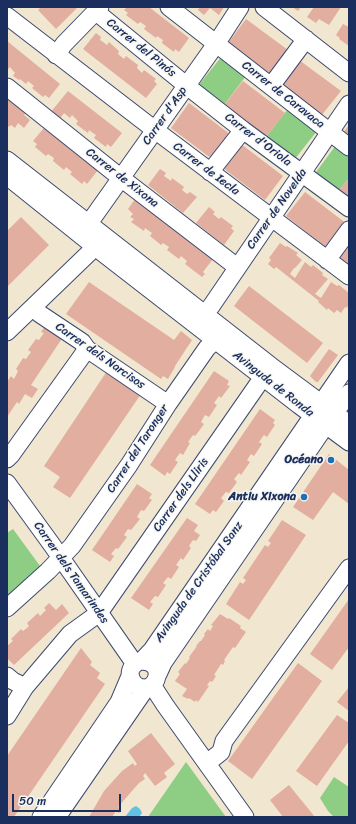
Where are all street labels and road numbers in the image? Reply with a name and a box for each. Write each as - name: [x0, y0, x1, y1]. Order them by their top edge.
- street label: Carrer del Pinós: [103, 16, 179, 80]
- street label: Carrer de Caravaca: [239, 58, 327, 132]
- street label: Carrer d'Asp: [140, 84, 190, 148]
- street label: Carrer d'Oriola: [222, 110, 294, 170]
- street label: Carrer de Iecla: [170, 139, 242, 199]
- street label: Carrer de Xixona: [83, 145, 161, 211]
- street label: Carrer de Novelda: [244, 166, 310, 252]
- street label: Carrer dels Narcisos: [52, 320, 148, 392]
- street label: Avinguda de Ronda: [230, 348, 316, 420]
- street label: Carrer del Taronger: [104, 402, 172, 496]
- street label: Carrer dels Lliris: [150, 455, 212, 535]
- street label: Carrer dels Tamarindes: [30, 519, 112, 627]
- street label: Avinguda de Cristóbal Sanz: [152, 519, 246, 645]

